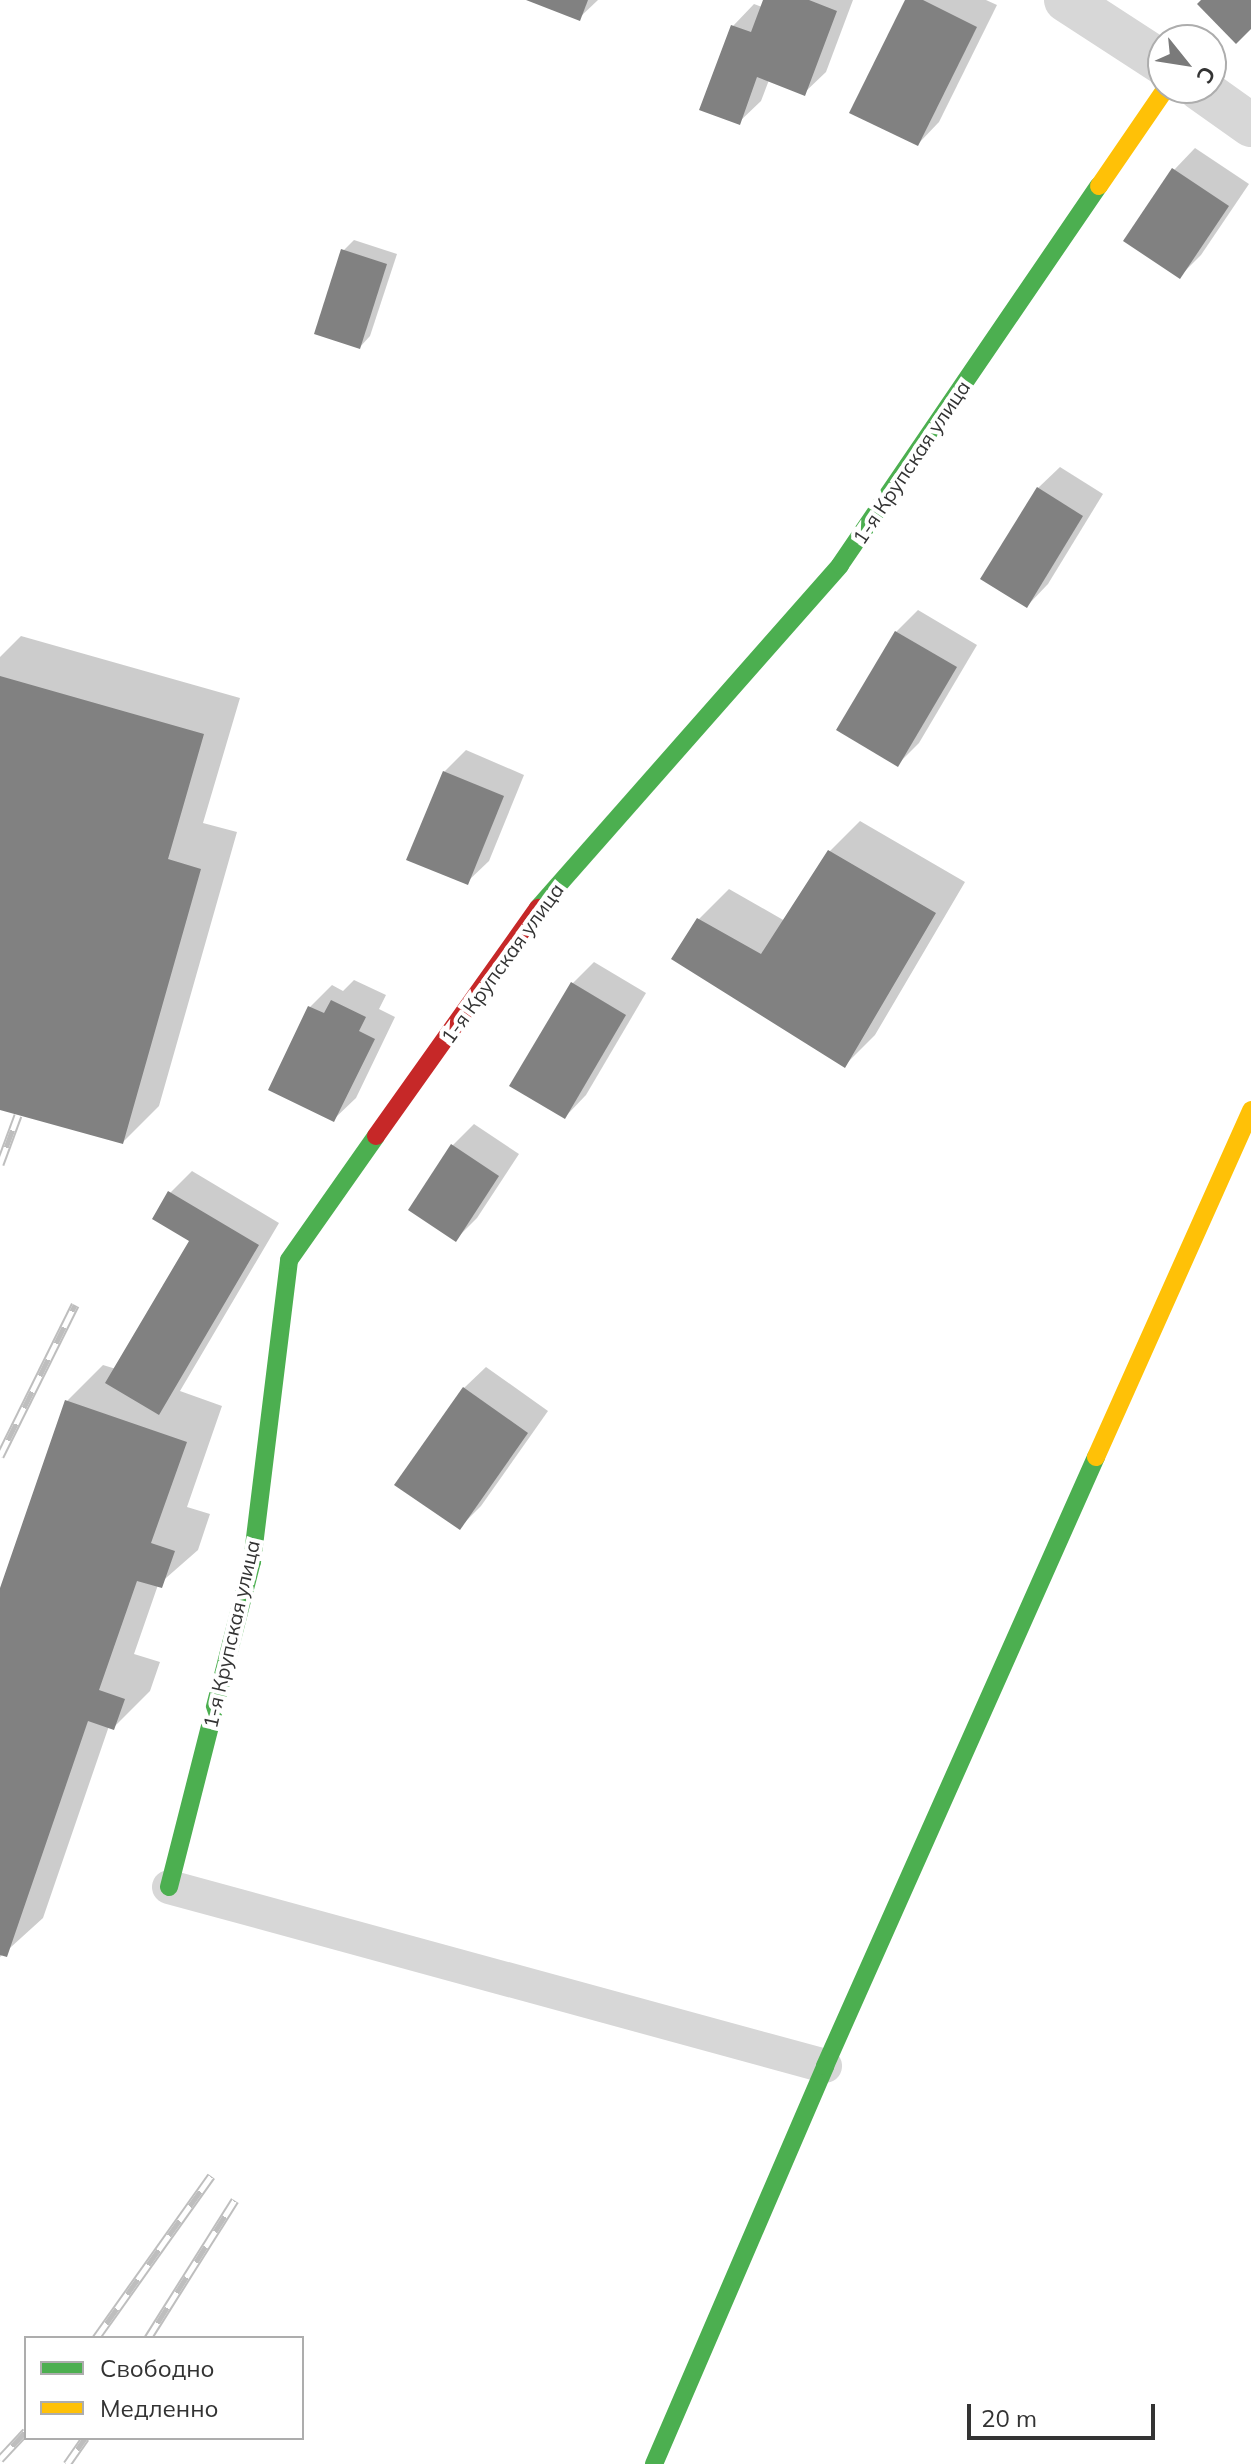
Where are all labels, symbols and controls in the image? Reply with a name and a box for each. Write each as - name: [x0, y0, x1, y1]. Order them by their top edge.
- north arrow: [1147, 24, 1227, 104]
- text: С: [1190, 61, 1222, 89]
- street label: 1-я Крупская улица: [847, 376, 975, 548]
- street label: 1-я Крупская улица: [436, 878, 568, 1048]
- street label: 1-я Крупская улица: [198, 1538, 264, 1730]
- legend: [24, 2336, 304, 2440]
- text: Свободно: [100, 2353, 215, 2383]
- scale bar: [971, 2388, 1159, 2438]
- text: Медленно: [100, 2393, 219, 2423]
- text: 20 m: [981, 2403, 1037, 2433]

